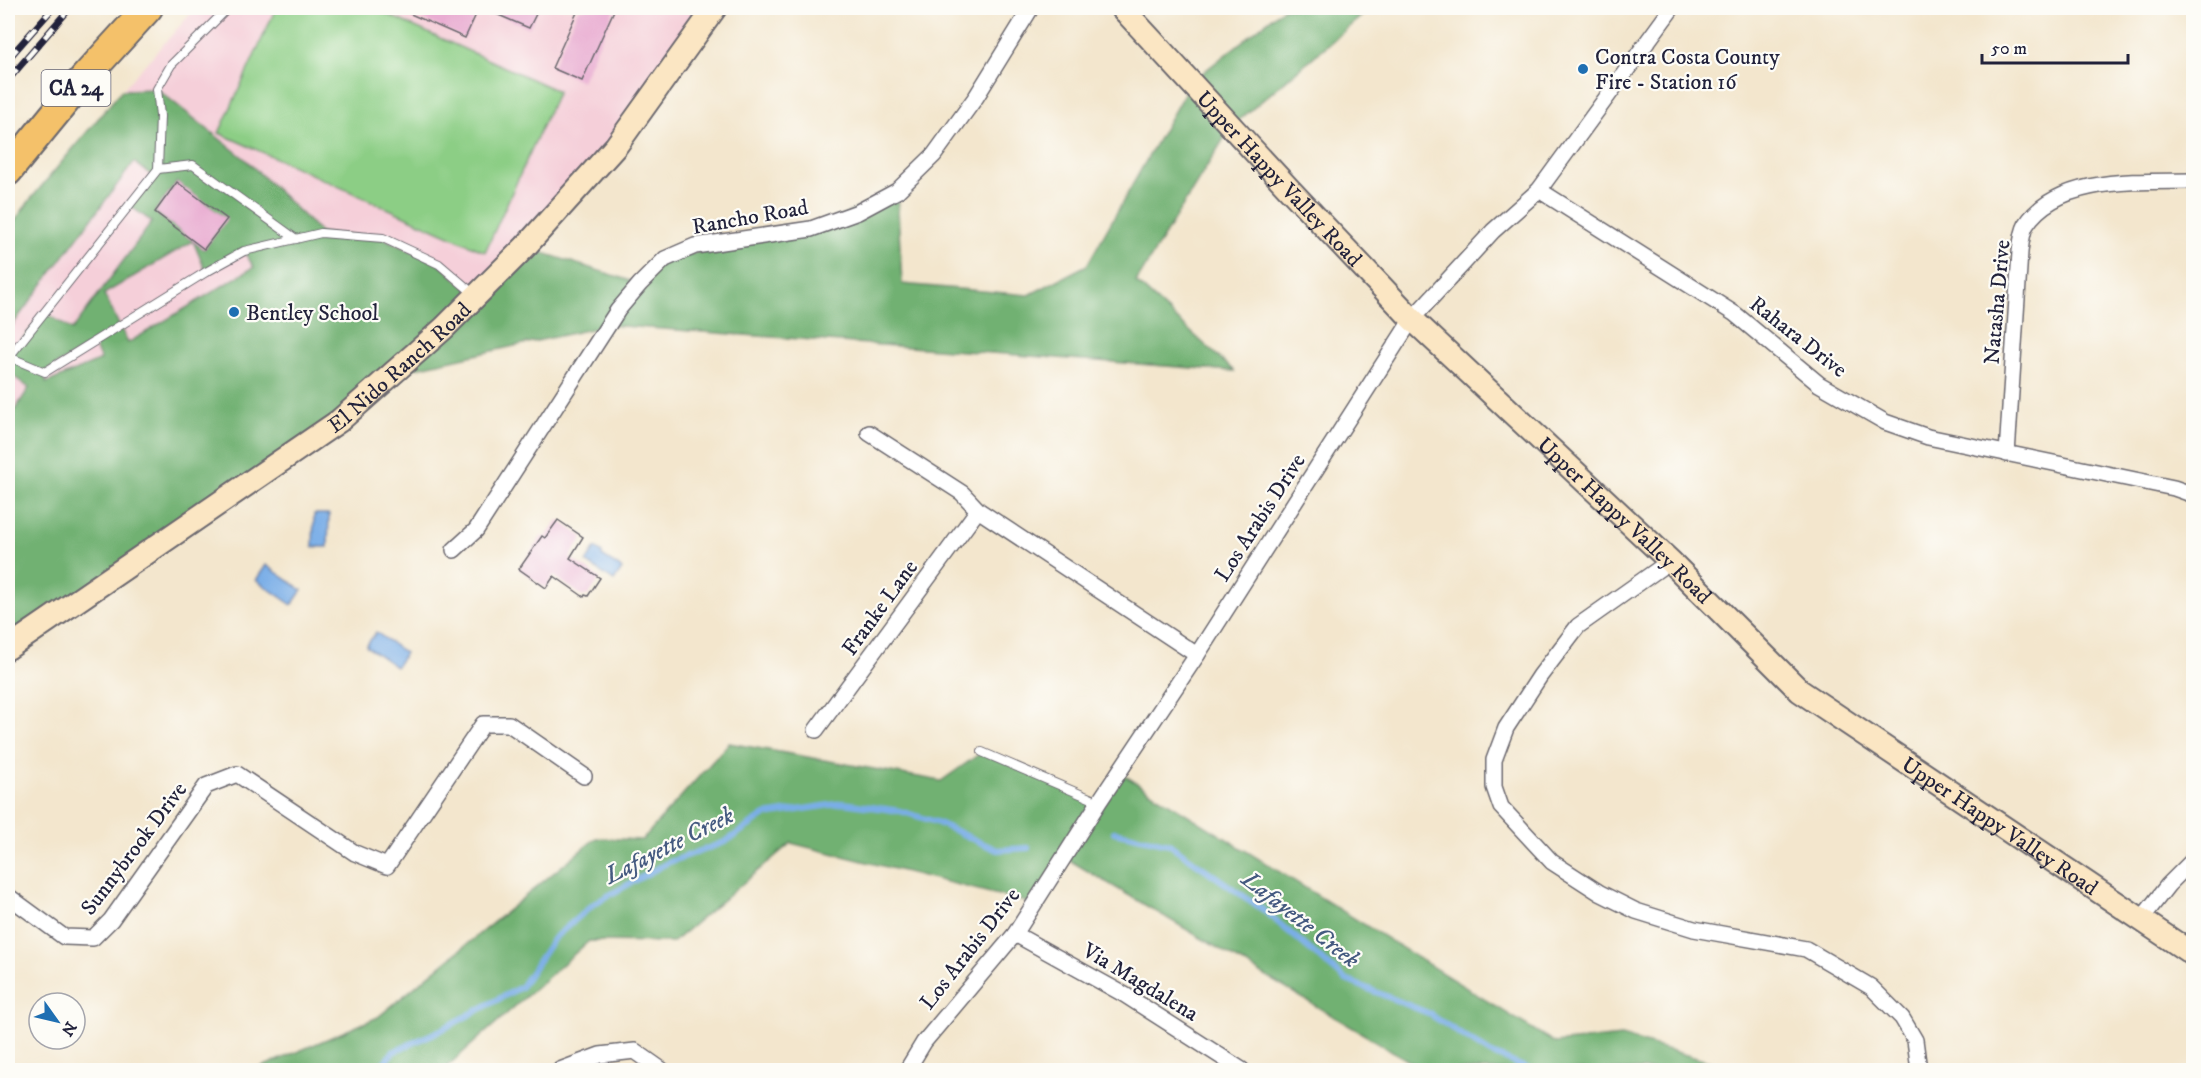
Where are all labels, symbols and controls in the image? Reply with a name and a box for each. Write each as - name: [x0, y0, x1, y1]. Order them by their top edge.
- scale bar: [1982, 27, 2128, 65]
- text: 50 m: [1991, 38, 2027, 60]
- place label: Contra Costa County Fire - Station 16: [1595, 44, 1780, 96]
- marker: Contra Costa County Fire - Station 16: [1576, 62, 1590, 76]
- road number: CA 24: [42, 70, 110, 106]
- street label: Upper Happy Valley Road: [1190, 86, 1367, 273]
- street label: Rancho Road: [690, 194, 810, 241]
- street label: Natasha Drive: [1979, 239, 2016, 366]
- street label: Rahara Drive: [1744, 291, 1852, 384]
- street label: El Nido Ranch Road: [323, 297, 477, 440]
- place label: Bentley School: [246, 300, 379, 327]
- marker: Bentley School: [227, 305, 241, 319]
- street label: Upper Happy Valley Road: [1531, 432, 1717, 610]
- street label: Los Arabis Drive: [1209, 449, 1312, 587]
- street label: Franke Lane: [836, 555, 924, 661]
- street label: Upper Happy Valley Road: [1896, 751, 2103, 902]
- street label: Sunnybrook Drive: [75, 777, 193, 921]
- water label: Lafayette Creek: [598, 801, 739, 892]
- water label: Lafayette Creek: [1234, 863, 1365, 975]
- street label: Los Arabis Drive: [914, 883, 1026, 1015]
- street label: Via Magdalena: [1077, 937, 1204, 1028]
- north arrow: [27, 991, 87, 1051]
- text: N: [57, 1018, 81, 1040]

